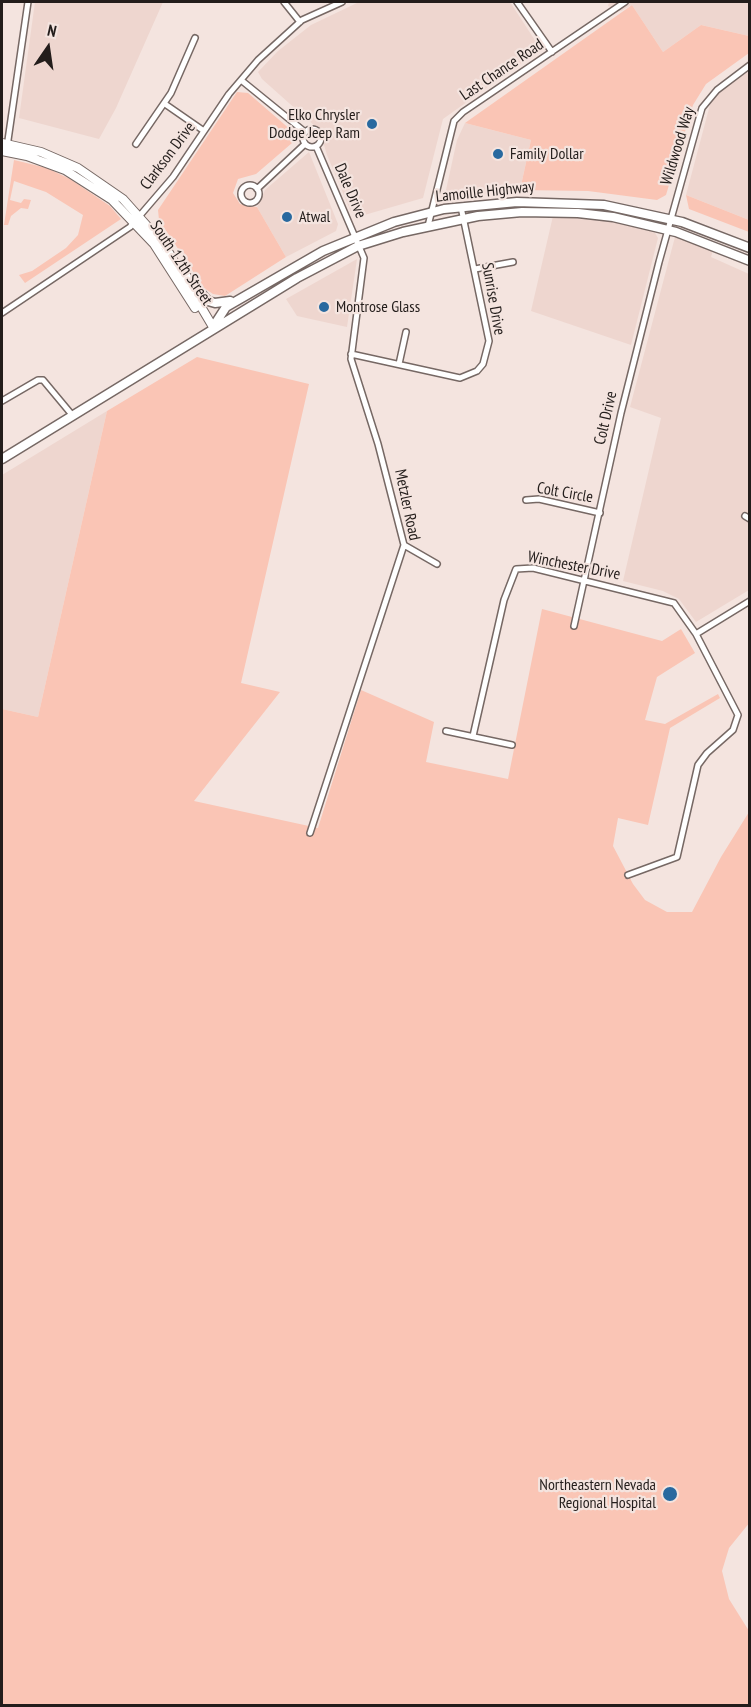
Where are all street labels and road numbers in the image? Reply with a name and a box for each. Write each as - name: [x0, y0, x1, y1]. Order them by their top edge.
- street label: Last Chance Road: [457, 35, 547, 105]
- street label: Wildwood Way: [657, 104, 699, 188]
- street label: Clarkson Drive: [136, 118, 200, 194]
- street label: Dale Drive: [330, 161, 370, 221]
- street label: Lamoille Highway: [435, 177, 535, 207]
- street label: South 12th Street: [146, 217, 216, 309]
- street label: Sunrise Drive: [477, 261, 509, 337]
- street label: Colt Drive: [591, 389, 621, 447]
- street label: Metzler Road: [390, 468, 424, 542]
- street label: Colt Circle: [535, 479, 595, 507]
- street label: Winchester Drive: [526, 548, 622, 584]

